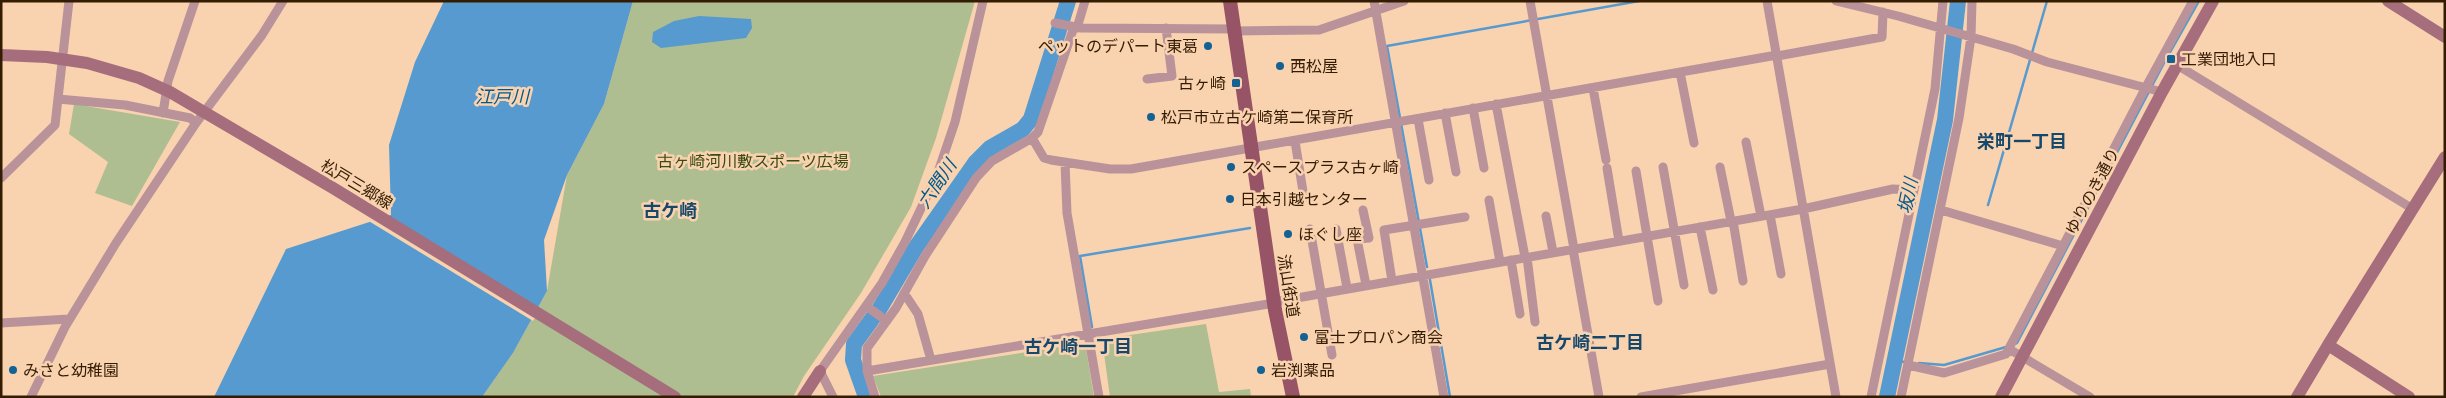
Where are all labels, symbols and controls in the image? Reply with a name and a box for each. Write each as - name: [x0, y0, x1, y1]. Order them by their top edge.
- place label: ペットのデパート東葛: [1038, 38, 1198, 58]
- marker: ペットのデパート東葛: [1202, 40, 1214, 52]
- place label: 工業団地入口: [2181, 51, 2277, 71]
- marker: 工業団地入口: [2165, 53, 2177, 65]
- place label: 西松屋: [1290, 58, 1338, 78]
- marker: 西松屋: [1274, 60, 1286, 72]
- place label: 古ヶ崎: [1178, 75, 1226, 95]
- marker: 古ヶ崎: [1230, 77, 1242, 89]
- water label: 江戸川: [475, 87, 531, 110]
- place label: 松戸市立古ケ崎第二保育所: [1161, 109, 1353, 129]
- marker: 松戸市立古ケ崎第二保育所: [1145, 111, 1157, 123]
- district label: 栄町一丁目: [1977, 132, 2067, 155]
- street label: ゆりのき通り: [2063, 145, 2125, 239]
- park label: 古ヶ崎河川敷スポーツ広場: [657, 153, 849, 173]
- water label: 六間川: [914, 154, 964, 214]
- street label: 松戸三郷線: [317, 157, 395, 215]
- place label: スペースプラス古ヶ崎: [1241, 159, 1399, 179]
- marker: スペースプラス古ヶ崎: [1225, 161, 1237, 173]
- water label: 坂川: [1894, 174, 1925, 216]
- place label: 日本引越センター: [1240, 191, 1368, 211]
- marker: 日本引越センター: [1224, 193, 1236, 205]
- district label: 古ケ崎: [643, 201, 697, 224]
- place label: ほぐし座: [1298, 226, 1362, 246]
- marker: ほぐし座: [1282, 228, 1294, 240]
- street label: 流山街道: [1272, 253, 1302, 319]
- place label: 富士プロパン商会: [1314, 329, 1443, 349]
- marker: 富士プロパン商会: [1298, 331, 1310, 343]
- district label: 古ケ崎二丁目: [1536, 333, 1644, 356]
- district label: 古ケ崎一丁目: [1024, 337, 1132, 360]
- place label: みさと幼稚園: [23, 362, 119, 382]
- place label: 岩渕薬品: [1271, 362, 1335, 382]
- marker: みさと幼稚園: [7, 364, 19, 376]
- marker: 岩渕薬品: [1255, 364, 1267, 376]

